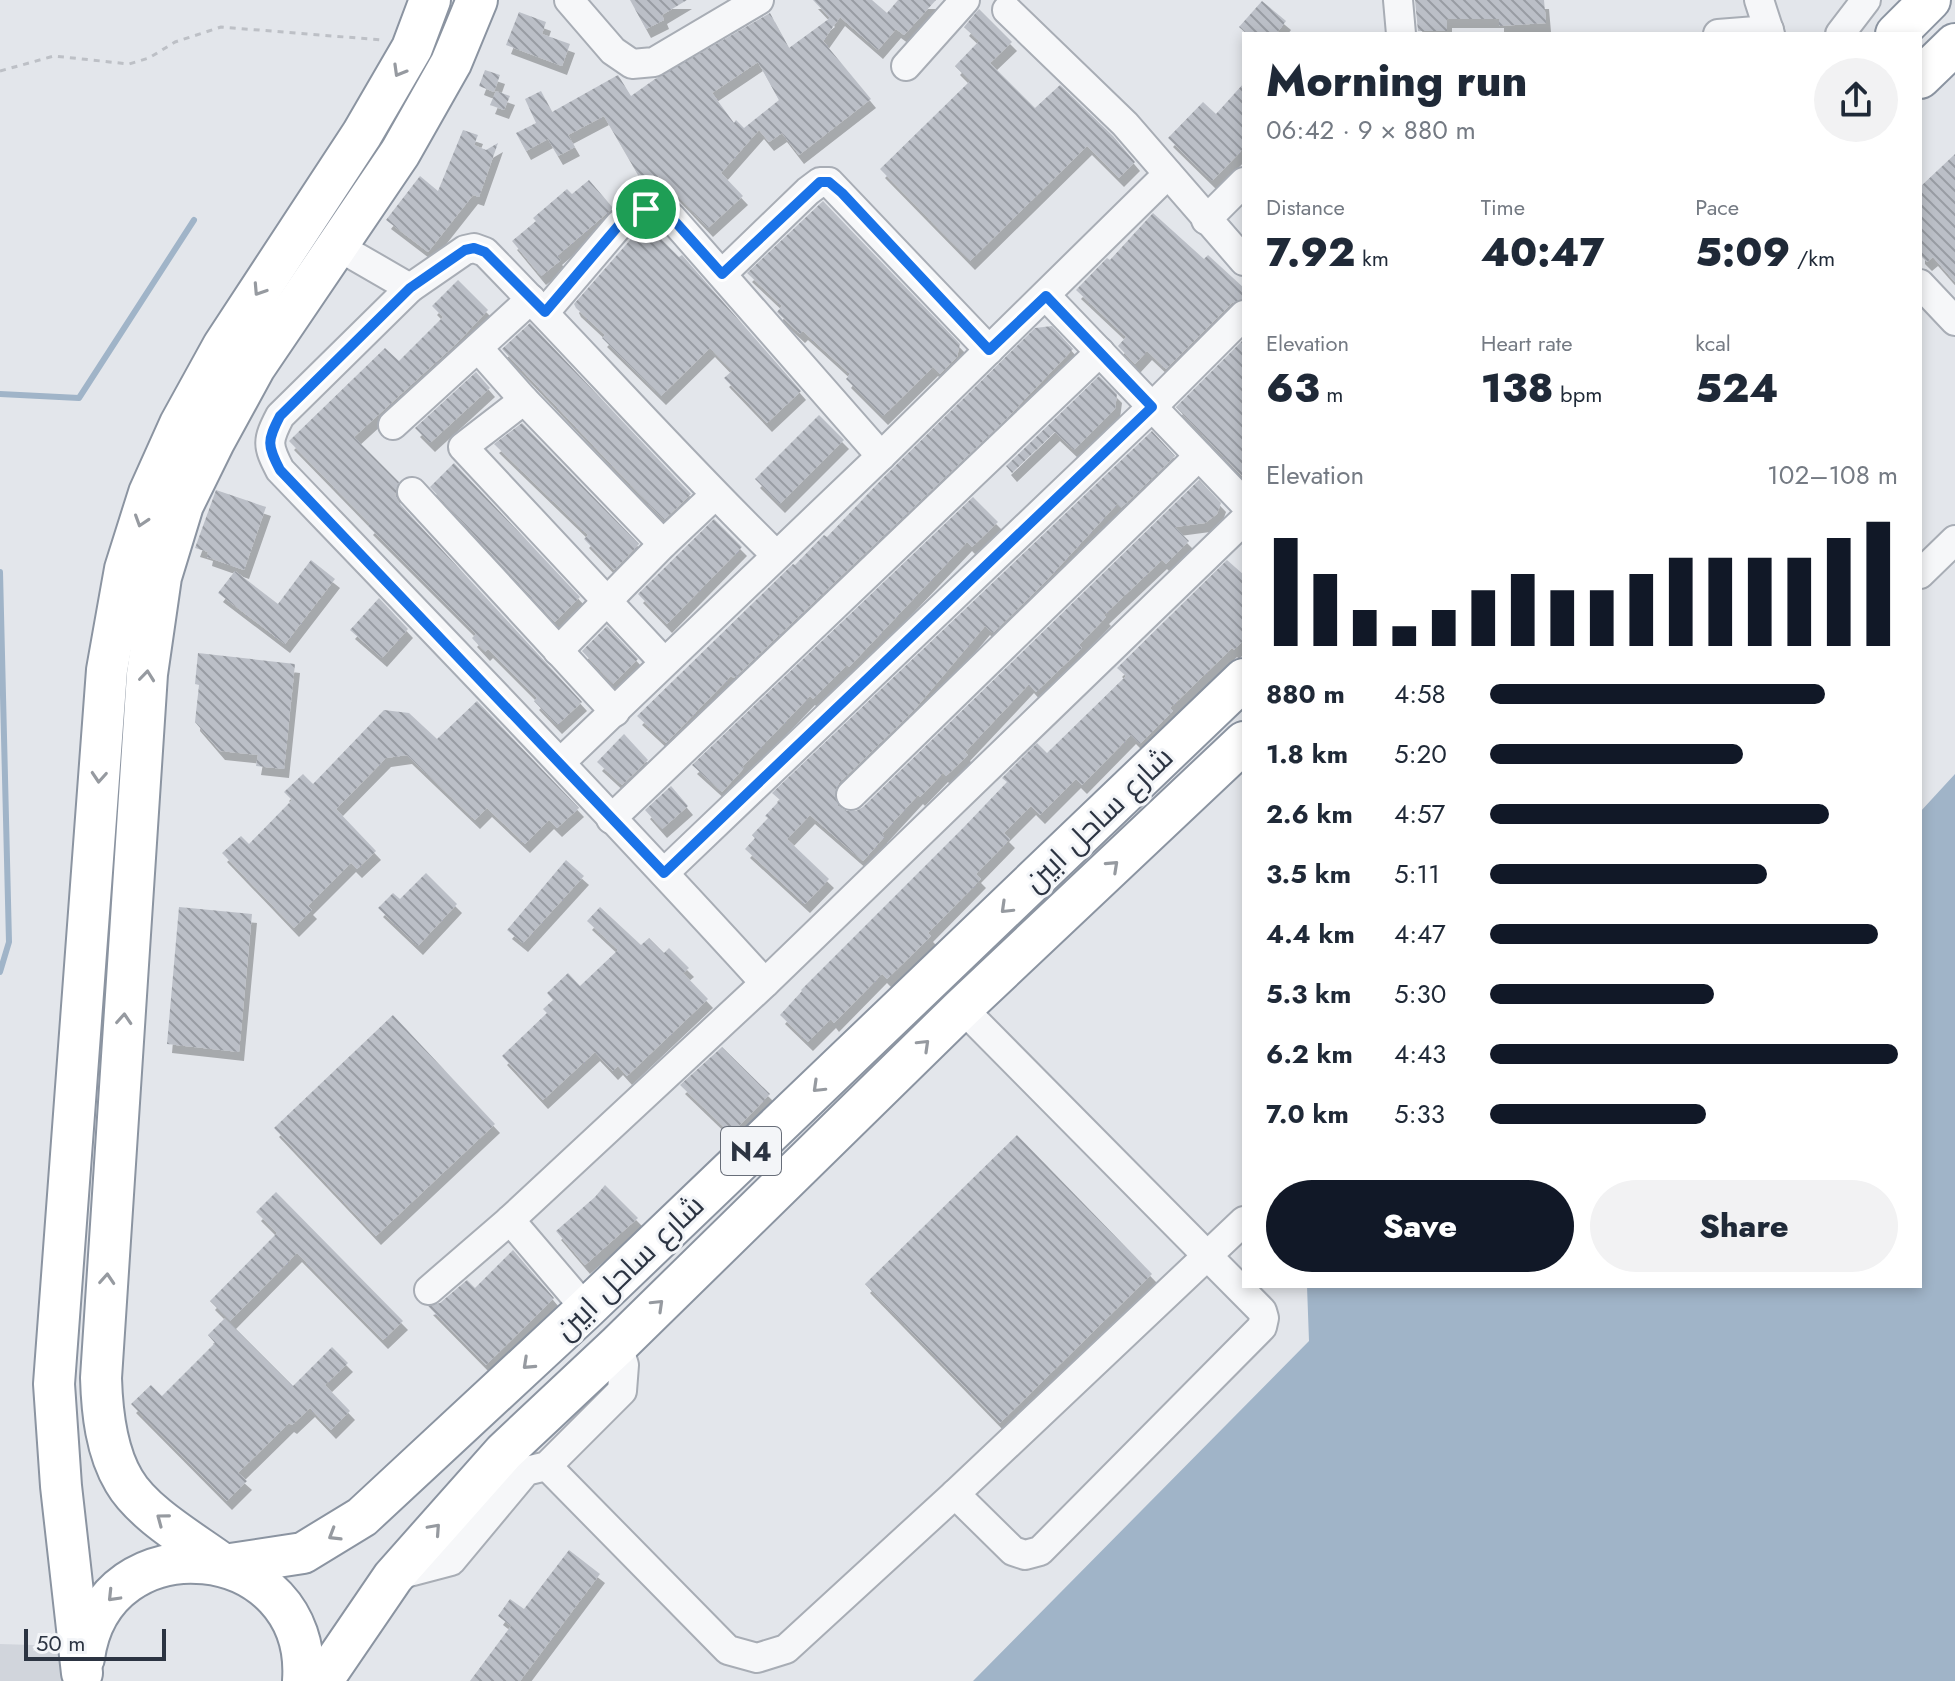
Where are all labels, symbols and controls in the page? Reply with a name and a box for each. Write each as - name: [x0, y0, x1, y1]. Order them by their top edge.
- text: Morning run: [1266, 49, 1528, 113]
- button: share: [1814, 58, 1898, 142]
- one-way arrow: [393, 62, 409, 77]
- text: 06:42 · 9 × 880 m: [1266, 111, 1476, 149]
- pin: [612, 175, 680, 243]
- icon: arrive: [624, 187, 668, 231]
- text: Distance: [1266, 191, 1345, 223]
- text: Time: [1481, 191, 1525, 223]
- text: Pace: [1695, 191, 1739, 223]
- text: 7.92: [1266, 223, 1355, 281]
- text: 40:47: [1481, 223, 1605, 281]
- text: 5:09: [1695, 223, 1790, 281]
- text: km: [1355, 242, 1389, 274]
- text: /km: [1790, 242, 1835, 274]
- one-way arrow: [254, 282, 269, 296]
- text: Elevation: [1266, 327, 1349, 359]
- text: Heart rate: [1481, 327, 1572, 359]
- text: kcal: [1695, 327, 1731, 359]
- text: 63: [1266, 359, 1320, 417]
- text: 138: [1481, 359, 1554, 417]
- text: 524: [1695, 359, 1779, 417]
- text: m: [1320, 378, 1343, 410]
- text: bpm: [1554, 378, 1602, 410]
- text: Elevation: [1266, 456, 1364, 494]
- text: 102–108 m: [1767, 456, 1898, 494]
- one-way arrow: [134, 513, 150, 527]
- one-way arrow: [139, 669, 156, 682]
- text: 880 m: [1266, 675, 1345, 713]
- text: 4:58: [1394, 675, 1446, 713]
- text: 1.8 km: [1266, 735, 1348, 773]
- text: 5:20: [1394, 735, 1447, 773]
- street label: شارع ساحل ابين: [1014, 736, 1182, 902]
- one-way arrow: [91, 771, 108, 784]
- text: 2.6 km: [1266, 795, 1353, 833]
- text: 4:57: [1394, 795, 1445, 833]
- text: 3.5 km: [1266, 855, 1351, 893]
- text: 5:11: [1394, 855, 1440, 893]
- one-way arrow: [1104, 861, 1118, 875]
- one-way arrow: [1000, 898, 1015, 912]
- text: 4.4 km: [1266, 915, 1355, 953]
- text: 4:47: [1394, 915, 1446, 953]
- text: 5.3 km: [1266, 975, 1351, 1013]
- text: 5:30: [1394, 975, 1446, 1013]
- one-way arrow: [115, 1012, 132, 1025]
- text: 6.2 km: [1266, 1035, 1353, 1073]
- text: 4:43: [1394, 1035, 1446, 1073]
- one-way arrow: [915, 1040, 929, 1054]
- one-way arrow: [813, 1078, 827, 1093]
- text: 7.0 km: [1266, 1095, 1349, 1133]
- text: 5:33: [1394, 1095, 1445, 1133]
- road number: N4: [721, 1127, 781, 1175]
- button: Save: [1266, 1180, 1574, 1272]
- button: Share: [1590, 1180, 1898, 1272]
- street label: شارع ساحل ابين: [545, 1184, 713, 1350]
- one-way arrow: [98, 1272, 115, 1285]
- one-way arrow: [649, 1300, 663, 1314]
- one-way arrow: [523, 1354, 538, 1368]
- one-way arrow: [156, 1514, 171, 1528]
- one-way arrow: [426, 1523, 440, 1538]
- one-way arrow: [328, 1525, 343, 1540]
- one-way arrow: [108, 1587, 122, 1601]
- scale bar: [24, 1625, 166, 1661]
- text: 50 m: [36, 1627, 85, 1659]

